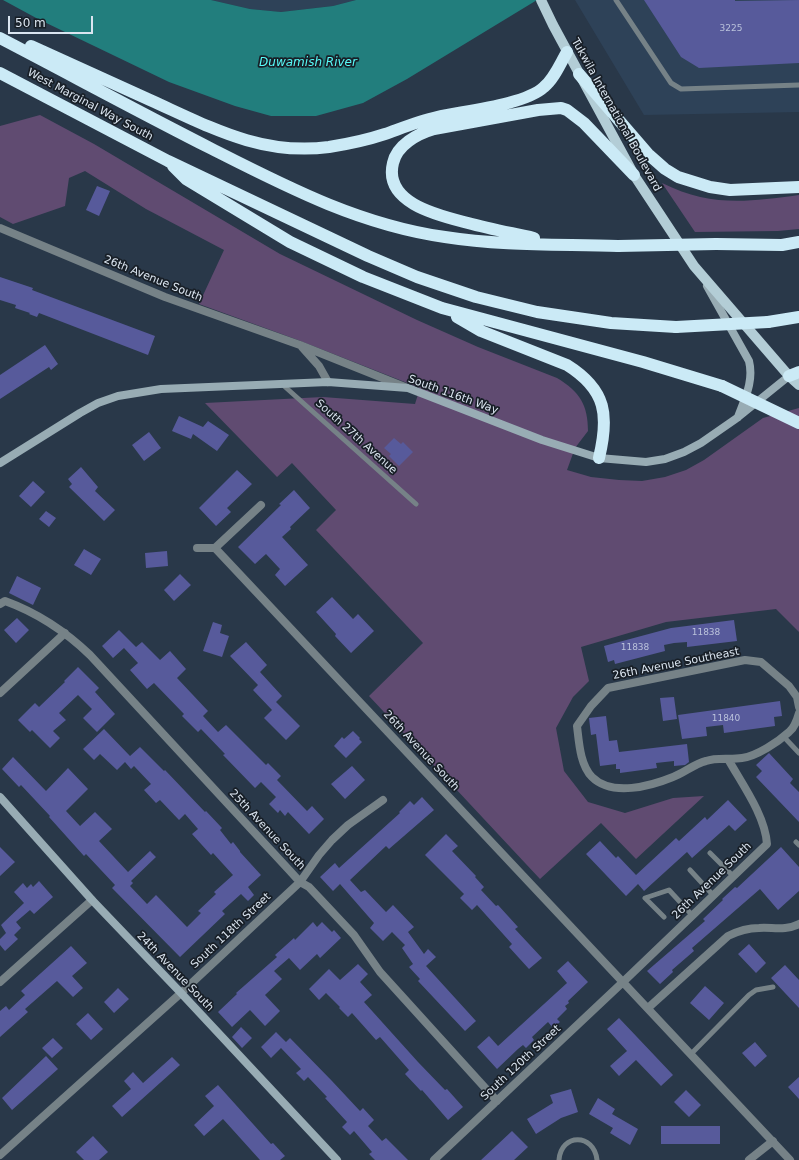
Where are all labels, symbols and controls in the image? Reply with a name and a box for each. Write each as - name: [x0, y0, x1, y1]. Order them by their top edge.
- scale bar: [10, 8, 95, 34]
- text: 50 m: [15, 16, 46, 30]
- house number: 3225: [720, 24, 742, 34]
- street label: Tukwila International Boulevard: [568, 36, 664, 194]
- water label: Duwamish River: [259, 56, 357, 70]
- street label: West Marginal Way South: [25, 66, 155, 144]
- street label: 26th Avenue South: [102, 253, 204, 305]
- street label: South 116th Way: [406, 373, 500, 417]
- street label: South 27th Avenue: [313, 397, 399, 477]
- house number: 11838: [692, 628, 720, 638]
- house number: 11838: [621, 643, 649, 653]
- street label: 26th Avenue Southeast: [612, 645, 740, 683]
- street label: 26th Avenue South: [380, 708, 462, 794]
- house number: 11840: [712, 714, 740, 724]
- street label: 25th Avenue South: [226, 787, 308, 873]
- street label: 26th Avenue South: [670, 840, 754, 922]
- street label: South 118th Street: [188, 890, 274, 972]
- street label: 24th Avenue South: [134, 930, 216, 1014]
- street label: South 120th Street: [478, 1022, 564, 1104]

